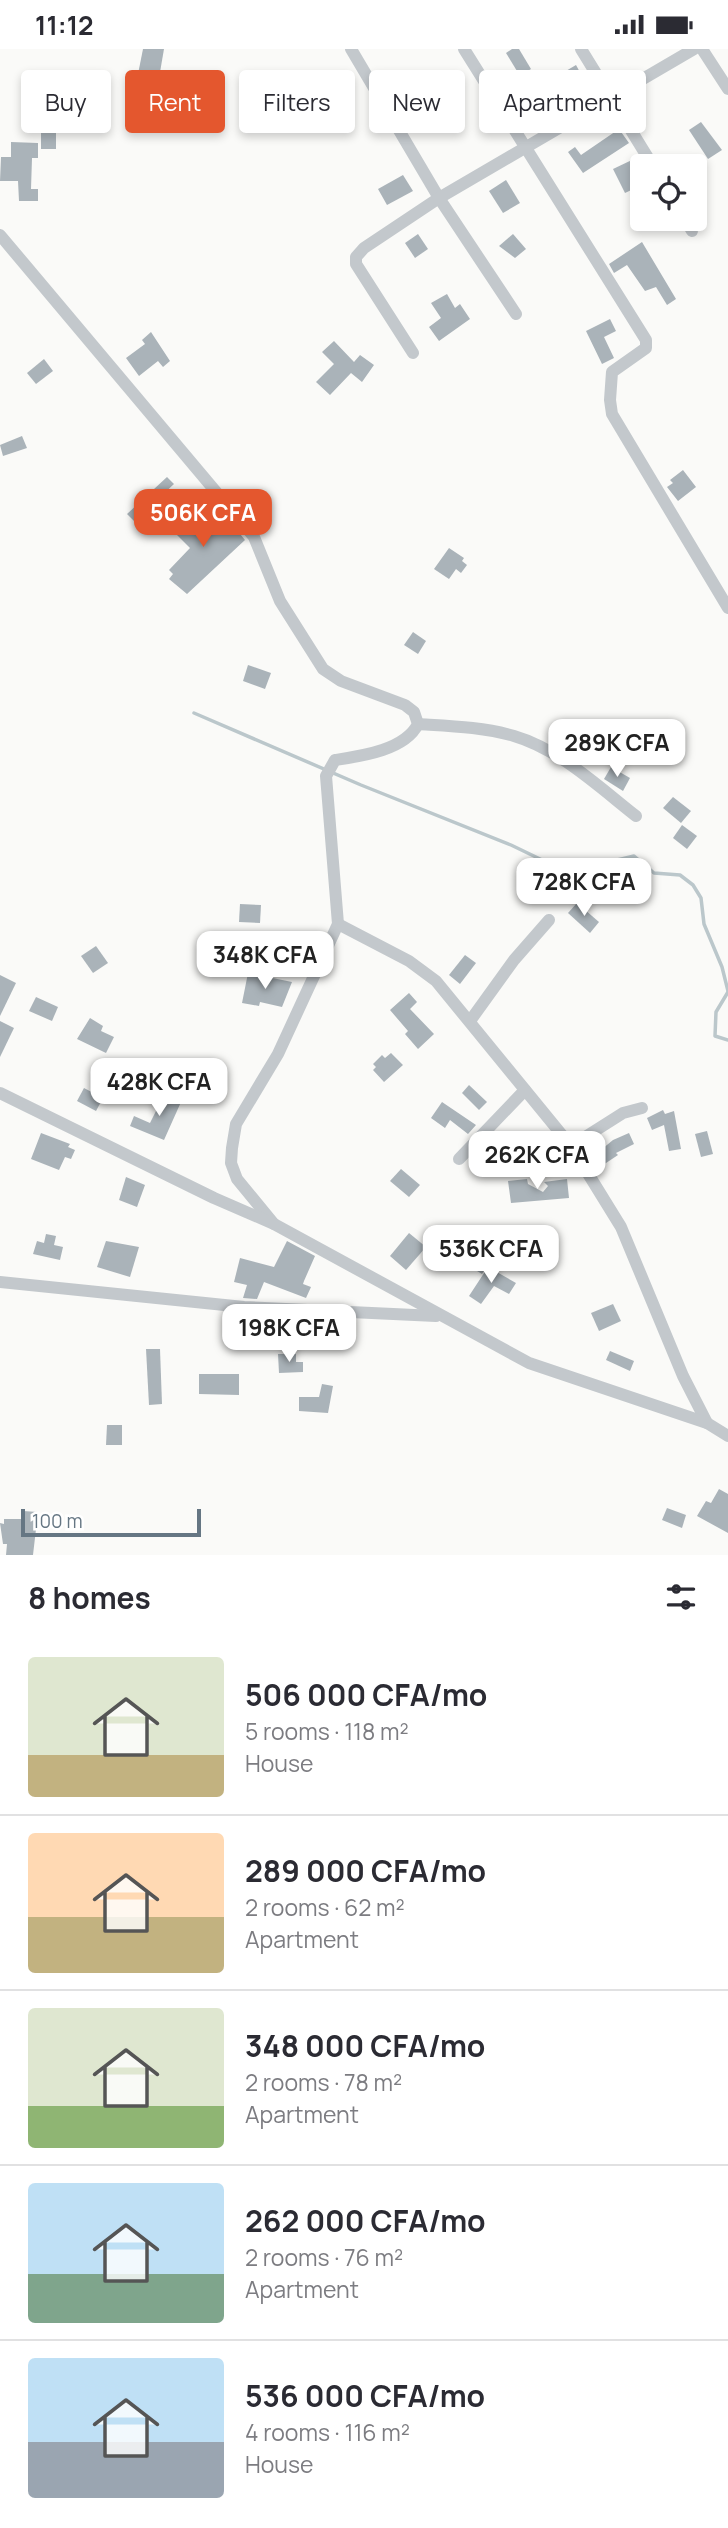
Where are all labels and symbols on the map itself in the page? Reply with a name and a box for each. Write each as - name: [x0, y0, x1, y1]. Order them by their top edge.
- pin: 506K CFA: [131, 489, 275, 549]
- pin: 289K CFA: [545, 719, 689, 779]
- pin: 728K CFA: [512, 859, 656, 918]
- pin: 348K CFA: [193, 932, 337, 991]
- pin: 428K CFA: [87, 1059, 231, 1118]
- pin: 262K CFA: [465, 1131, 609, 1191]
- pin: 536K CFA: [419, 1225, 563, 1285]
- pin: 198K CFA: [217, 1305, 361, 1364]
- scale bar: [21, 1506, 201, 1538]

